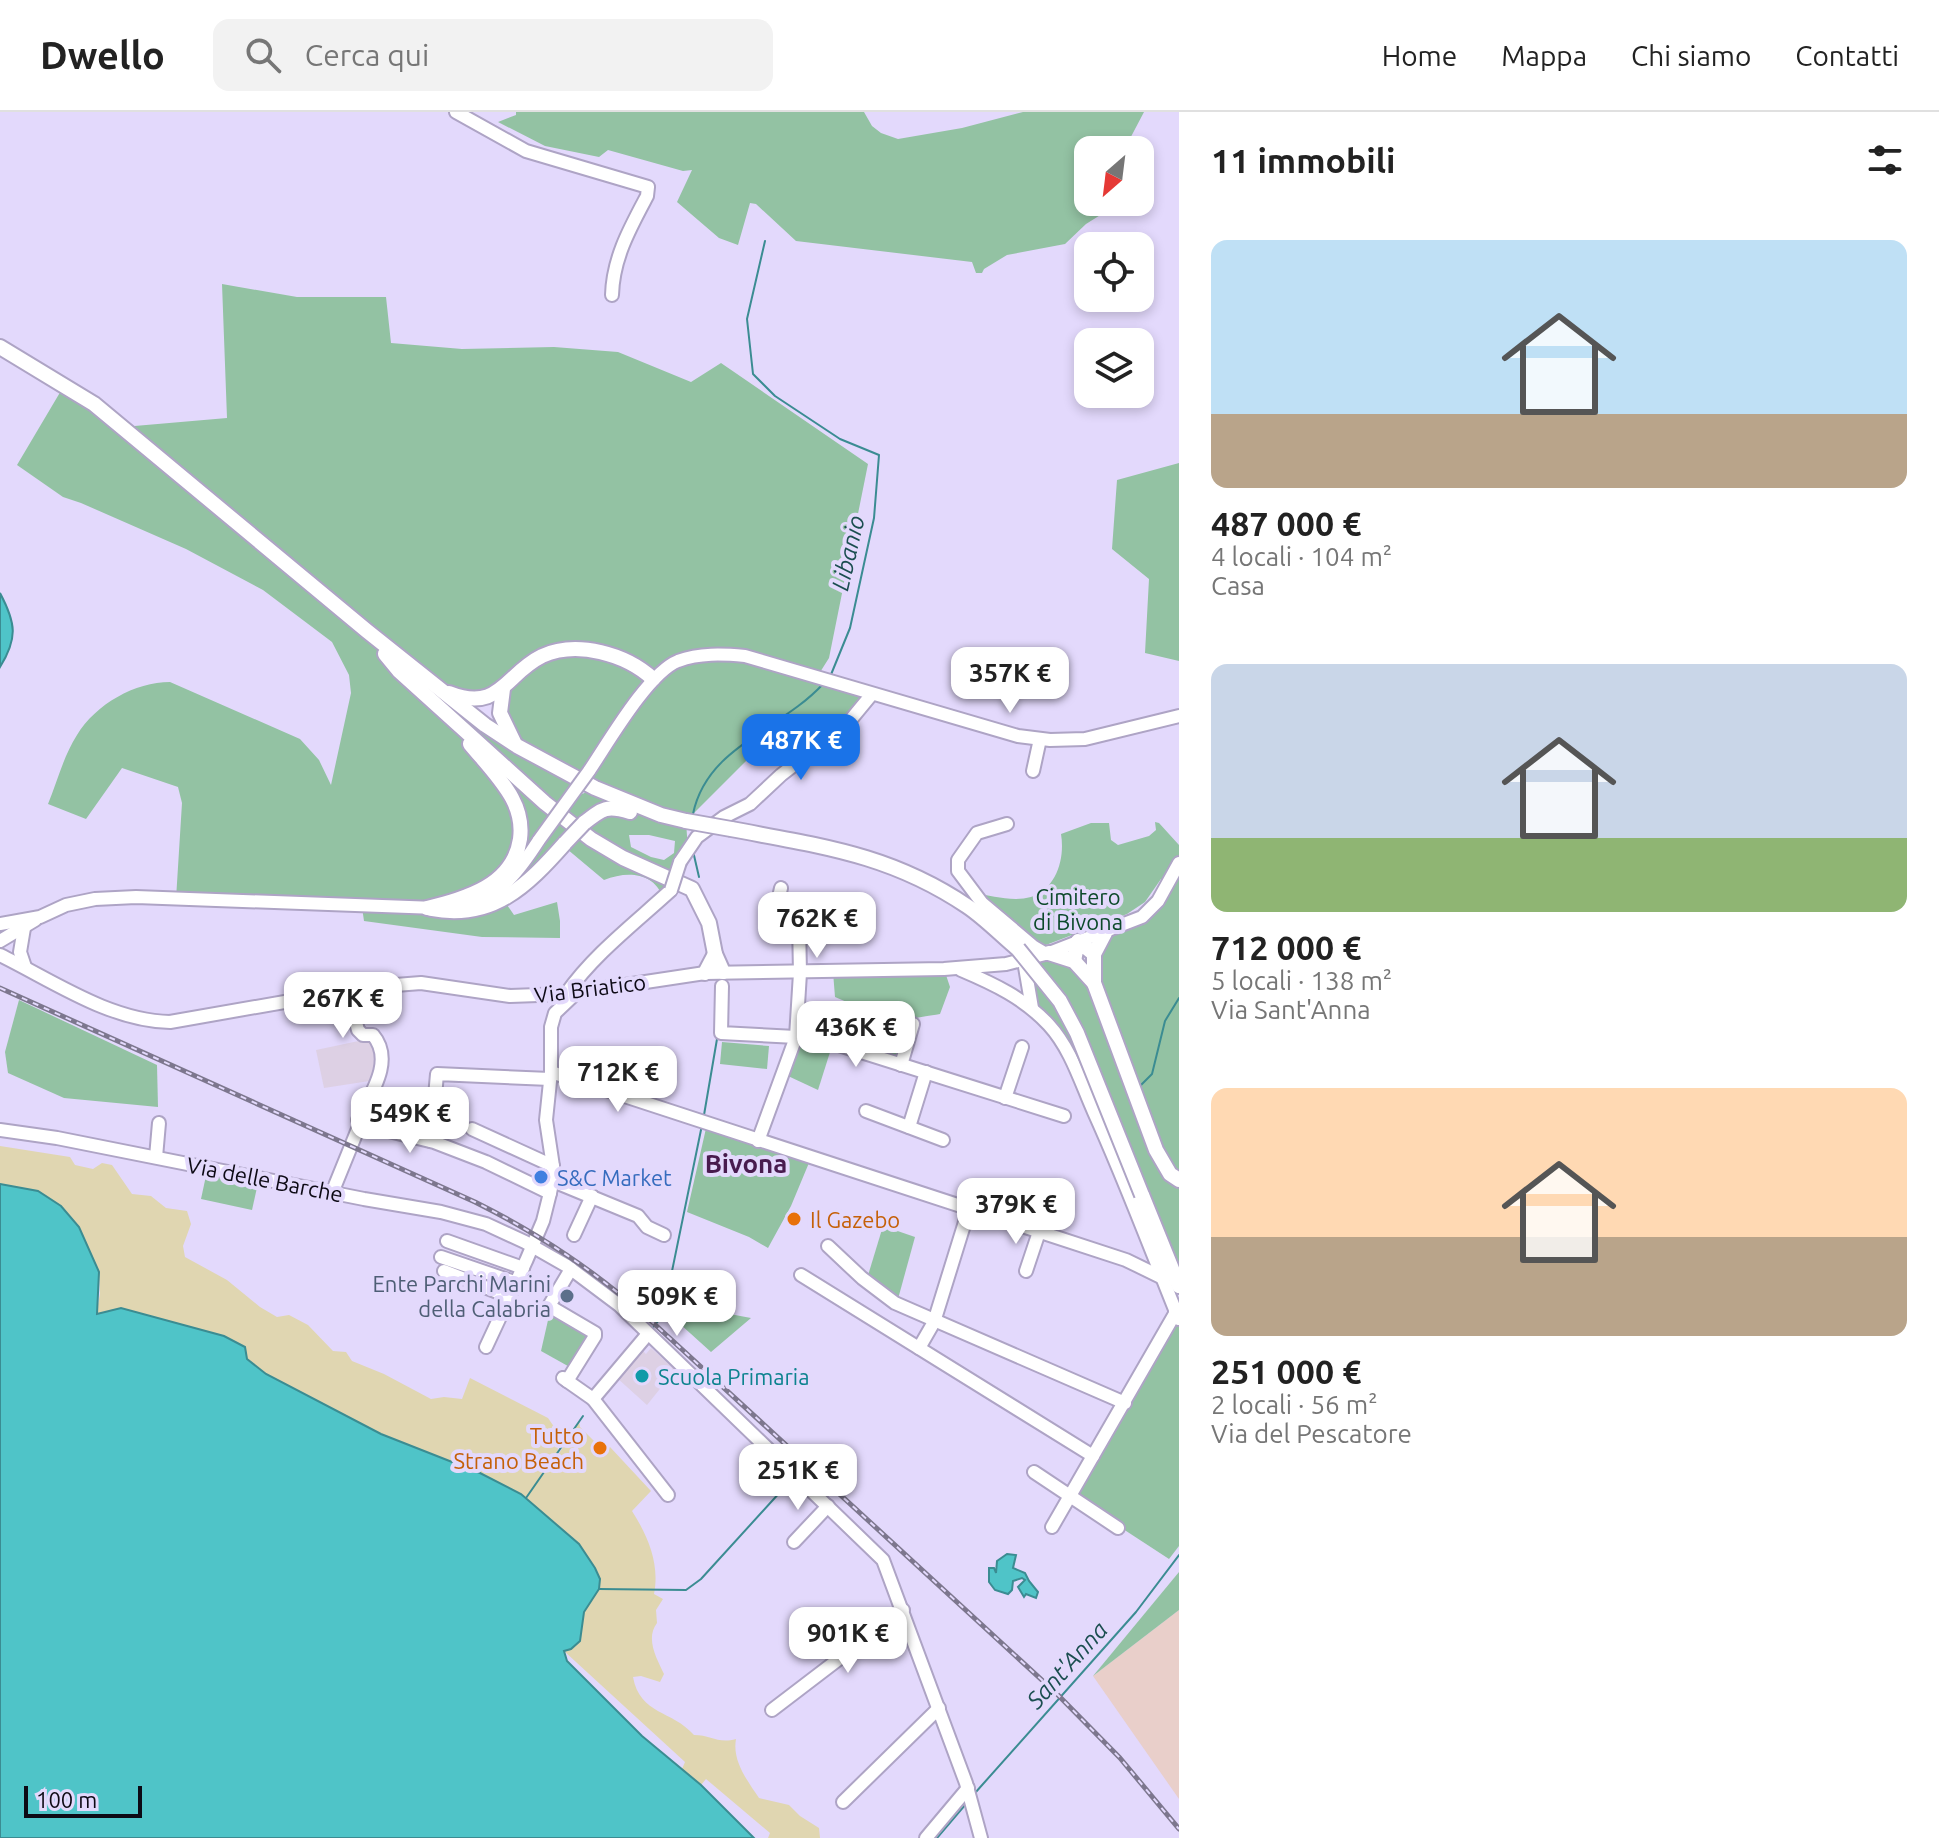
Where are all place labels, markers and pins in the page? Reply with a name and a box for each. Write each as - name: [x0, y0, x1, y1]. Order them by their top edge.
- pin: 357K €: [945, 647, 1075, 715]
- pin: 487K €: [736, 714, 866, 782]
- pin: 762K €: [752, 892, 882, 960]
- pin: 267K €: [278, 972, 408, 1040]
- pin: 436K €: [791, 1001, 921, 1069]
- pin: 712K €: [553, 1046, 683, 1114]
- pin: 549K €: [345, 1087, 475, 1155]
- place label: S&C Market: [557, 1165, 672, 1190]
- marker: S&C Market: [532, 1168, 550, 1186]
- pin: 379K €: [951, 1178, 1081, 1246]
- place label: Il Gazebo: [810, 1207, 900, 1232]
- marker: Il Gazebo: [785, 1210, 803, 1228]
- pin: 509K €: [612, 1270, 742, 1338]
- place label: Ente Parchi Marini della Calabria: [373, 1271, 551, 1321]
- marker: Ente Parchi Marini della Calabria: [558, 1287, 576, 1305]
- place label: Scuola Primaria: [658, 1364, 809, 1389]
- marker: Scuola Primaria: [633, 1367, 651, 1385]
- place label: Tutto Strano Beach: [454, 1423, 584, 1473]
- marker: Tutto Strano Beach: [591, 1439, 609, 1457]
- pin: 251K €: [733, 1444, 863, 1512]
- pin: 901K €: [783, 1607, 913, 1675]

